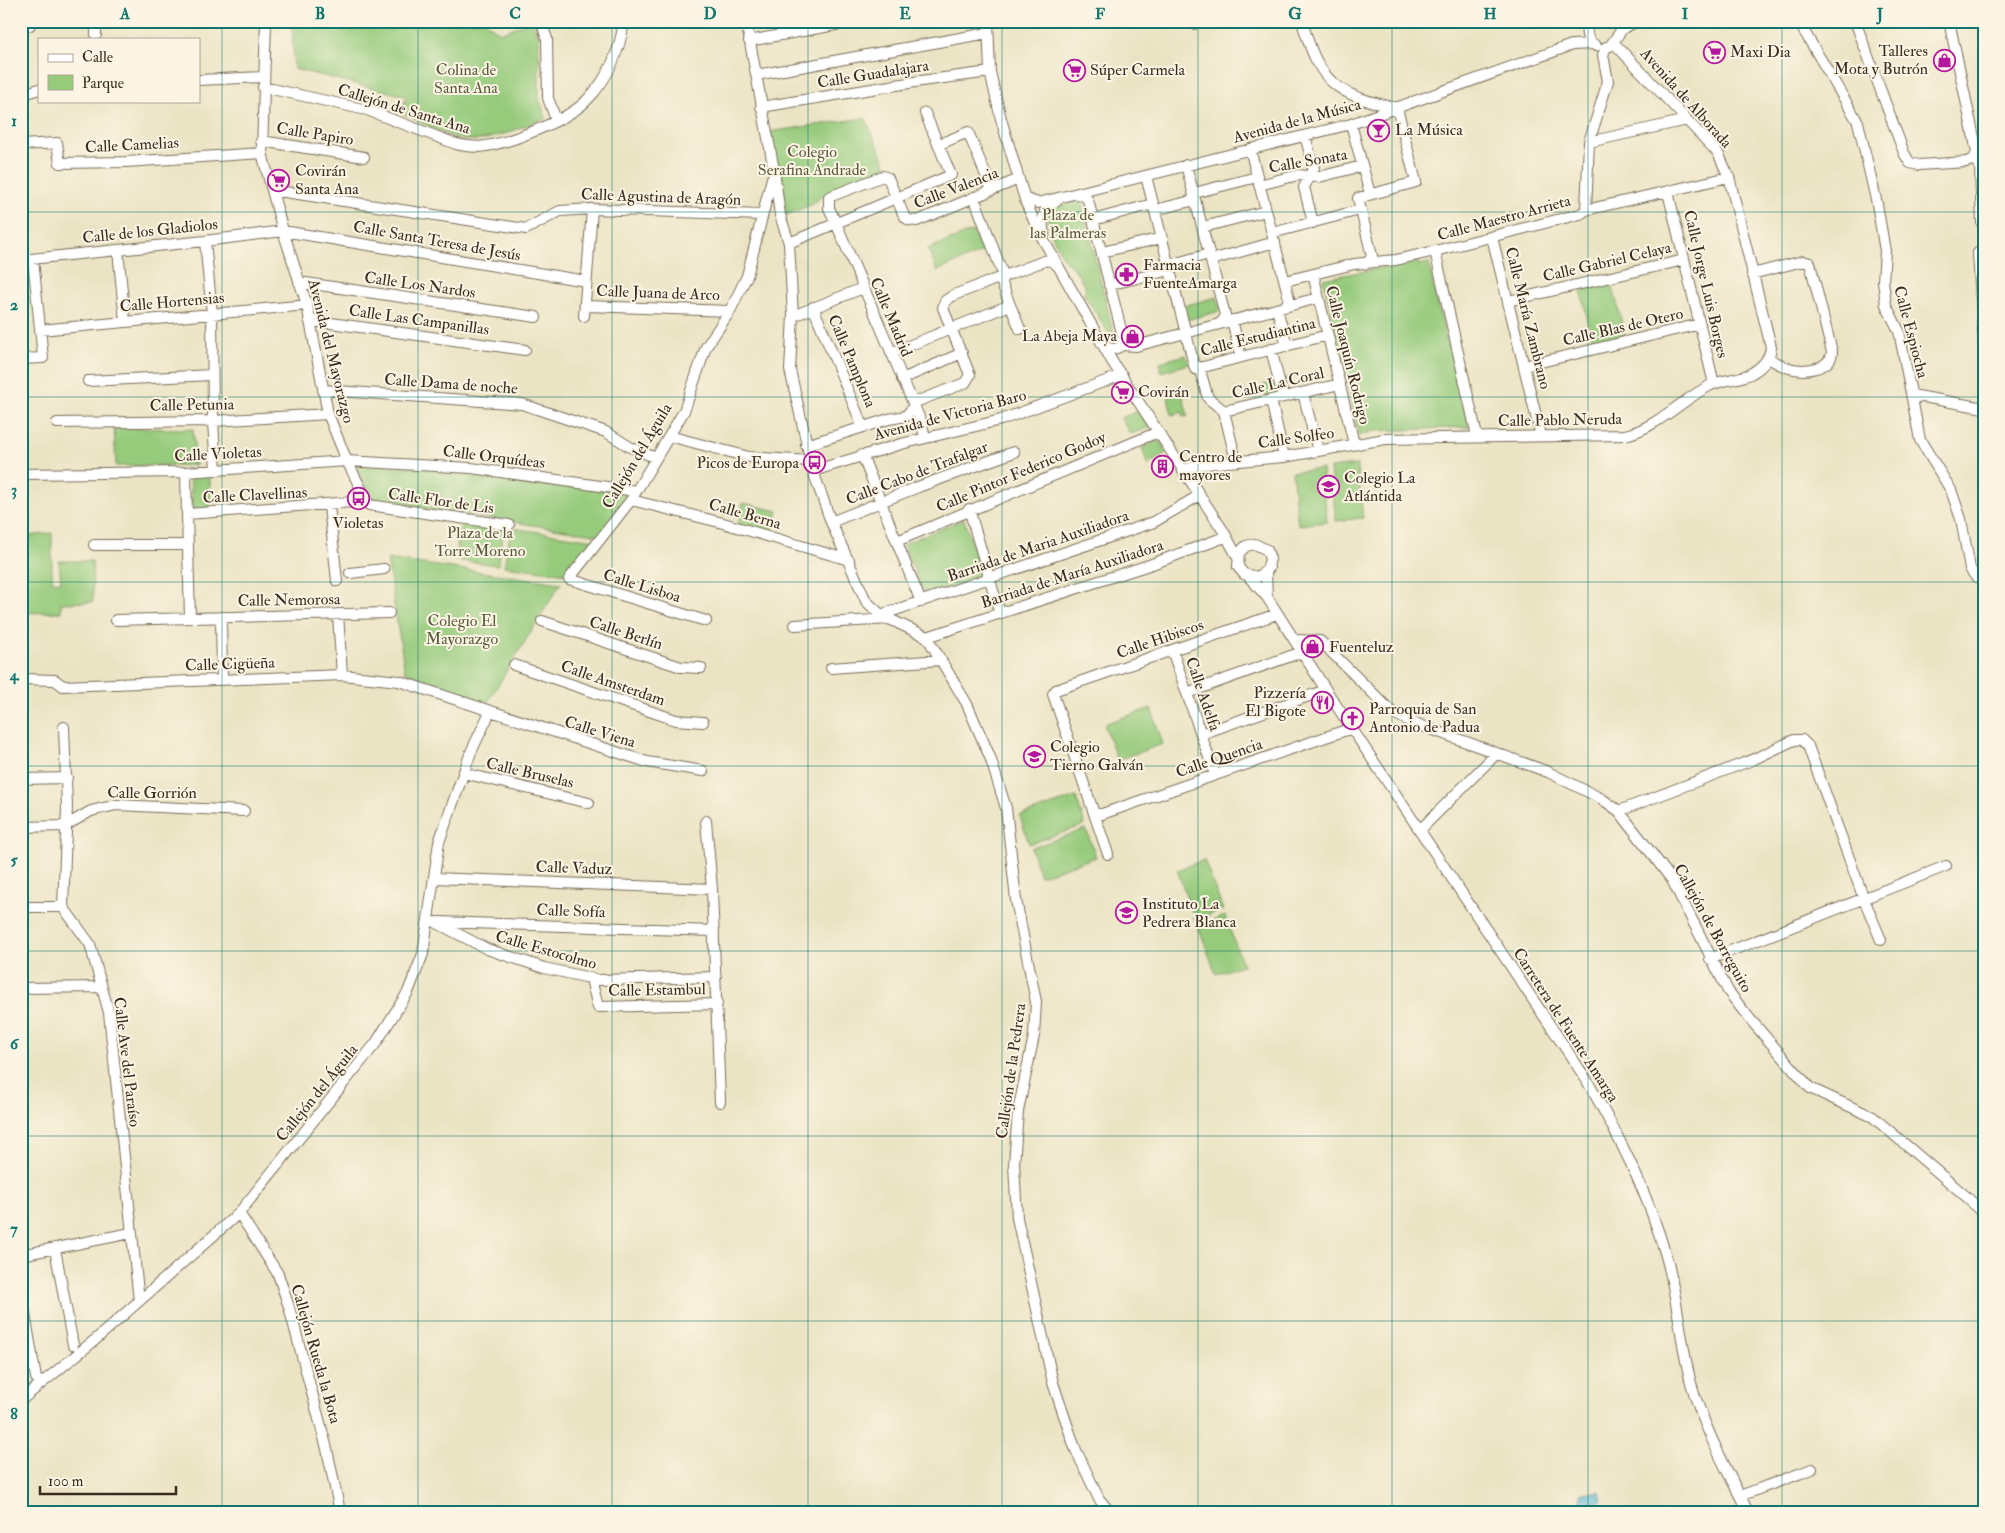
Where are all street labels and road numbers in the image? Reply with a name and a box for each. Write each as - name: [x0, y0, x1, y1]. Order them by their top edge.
- street label: Avenida de Alborada: [1635, 43, 1737, 153]
- street label: Calle Guadalajara: [816, 55, 931, 93]
- street label: Callejón de Santa Ana: [335, 79, 473, 139]
- street label: Avenida de la Música: [1230, 94, 1364, 148]
- street label: Calle Papiro: [275, 118, 355, 151]
- street label: Calle Camelias: [84, 133, 180, 157]
- street label: Calle Sonata: [1267, 144, 1349, 178]
- street label: Calle Valencia: [911, 163, 1002, 213]
- street label: Calle Agustina de Aragón: [580, 184, 742, 210]
- street label: Calle Maestro Arrieta: [1435, 190, 1573, 245]
- street label: Calle Jorge Luis Borges: [1678, 208, 1733, 360]
- street label: Calle de los Gladiolos: [81, 214, 219, 248]
- street label: Calle Santa Teresa de Jesús: [351, 216, 522, 267]
- street label: Calle Gabriel Celaya: [1541, 237, 1673, 286]
- street label: Calle María Zambrano: [1501, 245, 1555, 391]
- street label: Calle Los Nardos: [363, 267, 477, 303]
- street label: Calle Madrid: [865, 274, 917, 360]
- street label: Avenida del Mayorazgo: [303, 276, 359, 425]
- street label: Calle Juana de Arco: [596, 281, 720, 306]
- street label: Calle Joaquín Rodrigo: [1320, 284, 1375, 427]
- street label: Calle Espiocha: [1888, 284, 1933, 381]
- street label: Calle Hortensias: [119, 287, 225, 317]
- street label: Calle Las Campanillas: [347, 300, 490, 341]
- street label: Calle Blas de Otero: [1561, 303, 1685, 351]
- street label: Calle Pamplona: [823, 312, 881, 411]
- street label: Calle Estudiantina: [1198, 313, 1318, 361]
- street label: Calle La Coral: [1230, 363, 1326, 403]
- street label: Calle Dama de noche: [384, 369, 519, 399]
- street label: Avenida de Victoria Baro: [871, 385, 1029, 445]
- street label: Calle Petunia: [150, 394, 235, 416]
- street label: Callejón del Águila: [597, 399, 677, 512]
- street label: Calle Pablo Neruda: [1498, 409, 1623, 431]
- street label: Calle Solfeo: [1257, 423, 1336, 453]
- street label: Calle Pintor Federico Godoy: [933, 427, 1110, 517]
- street label: Calle Cabo de Trafalgar: [843, 437, 991, 509]
- street label: Calle Orquídeas: [442, 441, 546, 473]
- street label: Calle Violetas: [174, 442, 262, 466]
- street label: Calle Clavellinas: [202, 482, 308, 508]
- street label: Calle Flor de Lis: [387, 484, 495, 518]
- street label: Calle Berna: [706, 494, 784, 534]
- street label: Barriada de Maria Auxiliadora: [945, 505, 1132, 586]
- street label: Barriada de María Auxiliadora: [978, 535, 1166, 613]
- street label: Calle Lisboa: [601, 565, 684, 607]
- street label: Calle Nemorosa: [237, 589, 341, 611]
- street label: Calle Berlín: [587, 612, 665, 654]
- street label: Calle Hibiscos: [1114, 615, 1206, 663]
- street label: Calle Cigüeña: [185, 652, 276, 676]
- street label: Calle Adelfa: [1181, 654, 1225, 734]
- street label: Calle Amsterdam: [558, 656, 668, 710]
- street label: Calle Viena: [562, 712, 638, 752]
- street label: Calle Quencia: [1173, 734, 1265, 782]
- street label: Calle Bruselas: [484, 753, 576, 793]
- street label: Calle Gorrión: [107, 783, 197, 803]
- street label: Calle Vaduz: [535, 857, 613, 879]
- street label: Callejón de Borreguito: [1669, 860, 1757, 996]
- street label: Calle Sofía: [536, 900, 606, 922]
- street label: Calle Estocolmo: [493, 926, 599, 974]
- street label: Carretera de Fuente Amarga: [1509, 944, 1624, 1106]
- street label: Calle Estambul: [608, 979, 706, 1001]
- street label: Calle Ave del Paraíso: [109, 996, 145, 1128]
- street label: Callejón de la Pedrera: [992, 1002, 1030, 1140]
- street label: Callejón del Águila: [271, 1039, 363, 1146]
- street label: Callejón Rueda la Bota: [287, 1282, 346, 1426]

